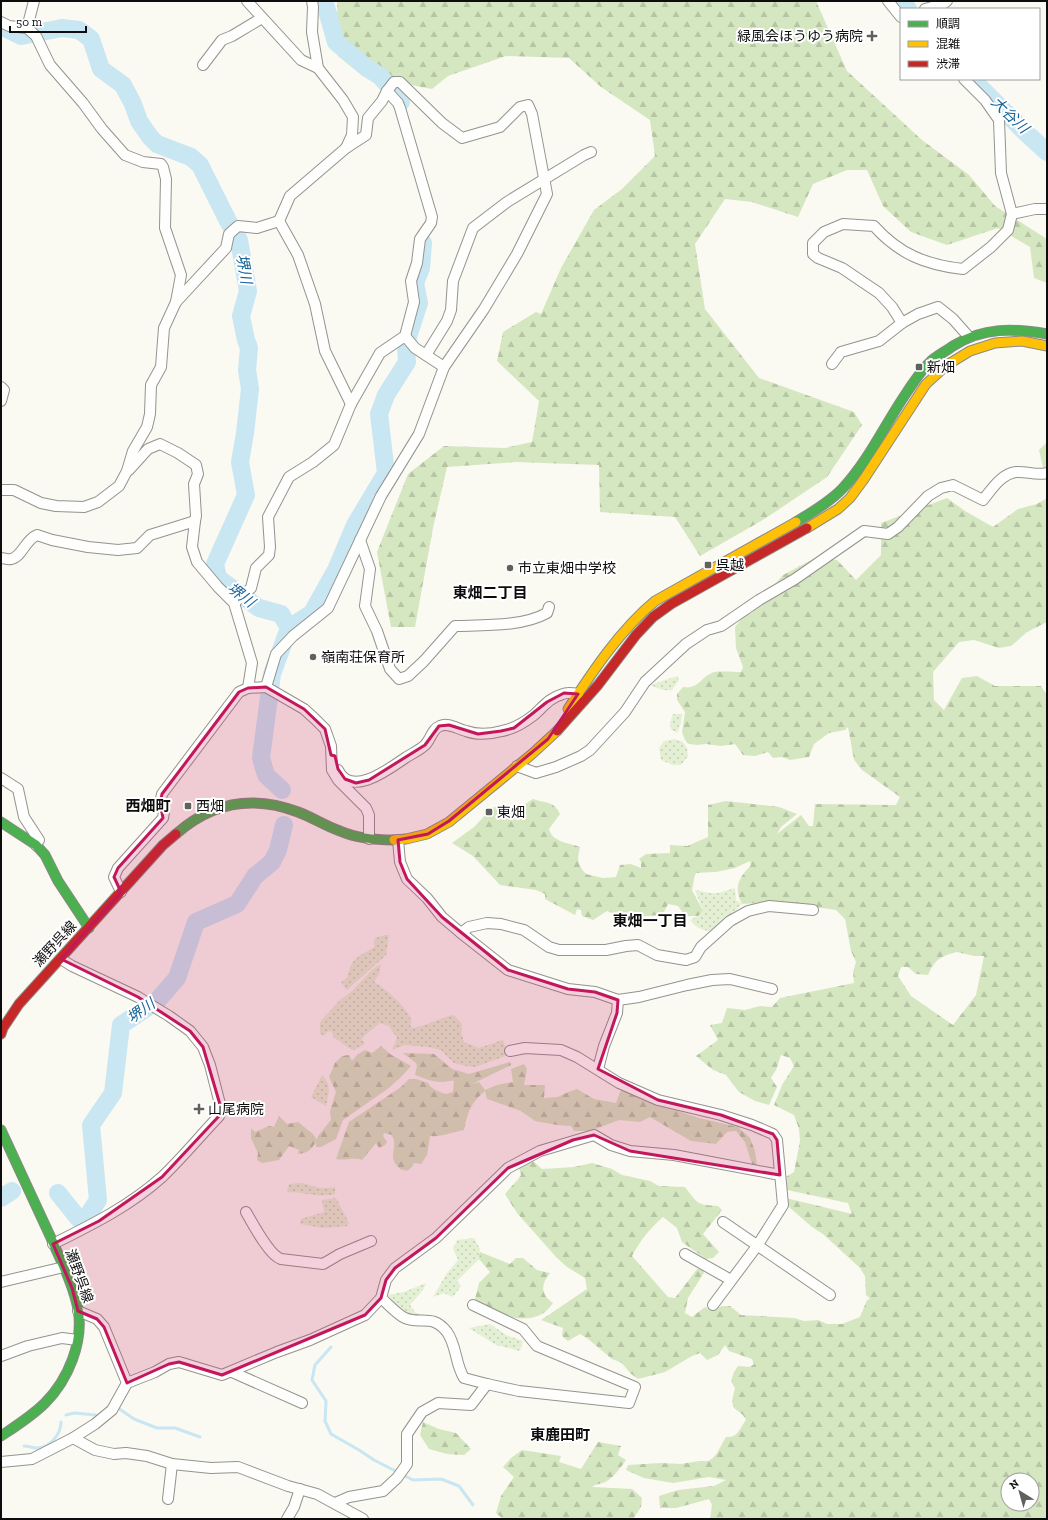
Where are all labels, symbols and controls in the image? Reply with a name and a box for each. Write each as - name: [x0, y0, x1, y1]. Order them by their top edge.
- scale bar: [10, 8, 86, 34]
- legend: [900, 8, 1040, 80]
- text: 50 m: [16, 15, 43, 29]
- text: 順調: [936, 17, 960, 31]
- place label: 緑風会ほうゆう病院: [737, 28, 863, 45]
- marker: 緑風会ほうゆう病院: [866, 30, 878, 42]
- text: 混雑: [936, 37, 960, 51]
- text: 渋滞: [936, 57, 960, 71]
- water label: 大谷川: [988, 93, 1034, 138]
- water label: 堺川: [233, 253, 256, 287]
- place label: 新畑: [927, 359, 955, 376]
- marker: 新畑: [914, 362, 924, 372]
- place label: 呉越: [716, 557, 744, 574]
- place label: 市立東畑中学校: [518, 560, 616, 577]
- marker: 呉越: [703, 560, 713, 570]
- marker: 市立東畑中学校: [505, 563, 515, 573]
- water label: 堺川: [224, 579, 260, 612]
- district label: 東畑二丁目: [452, 584, 528, 602]
- place label: 嶺南荘保育所: [321, 649, 405, 666]
- marker: 嶺南荘保育所: [308, 652, 318, 662]
- district label: 西畑町: [125, 797, 171, 815]
- place label: 西畑: [196, 798, 224, 815]
- marker: 西畑: [183, 801, 193, 811]
- place label: 東畑: [497, 804, 525, 821]
- marker: 東畑: [484, 807, 494, 817]
- district label: 東畑一丁目: [612, 912, 688, 930]
- street label: 瀬野呉線: [30, 918, 80, 970]
- water label: 堺川: [124, 994, 160, 1027]
- place label: 山尾病院: [208, 1101, 264, 1118]
- marker: 山尾病院: [193, 1103, 205, 1115]
- street label: 瀬野呉線: [61, 1247, 97, 1305]
- district label: 東鹿田町: [530, 1426, 590, 1444]
- north arrow: [1000, 1472, 1040, 1512]
- text: N: [1007, 1476, 1022, 1492]

